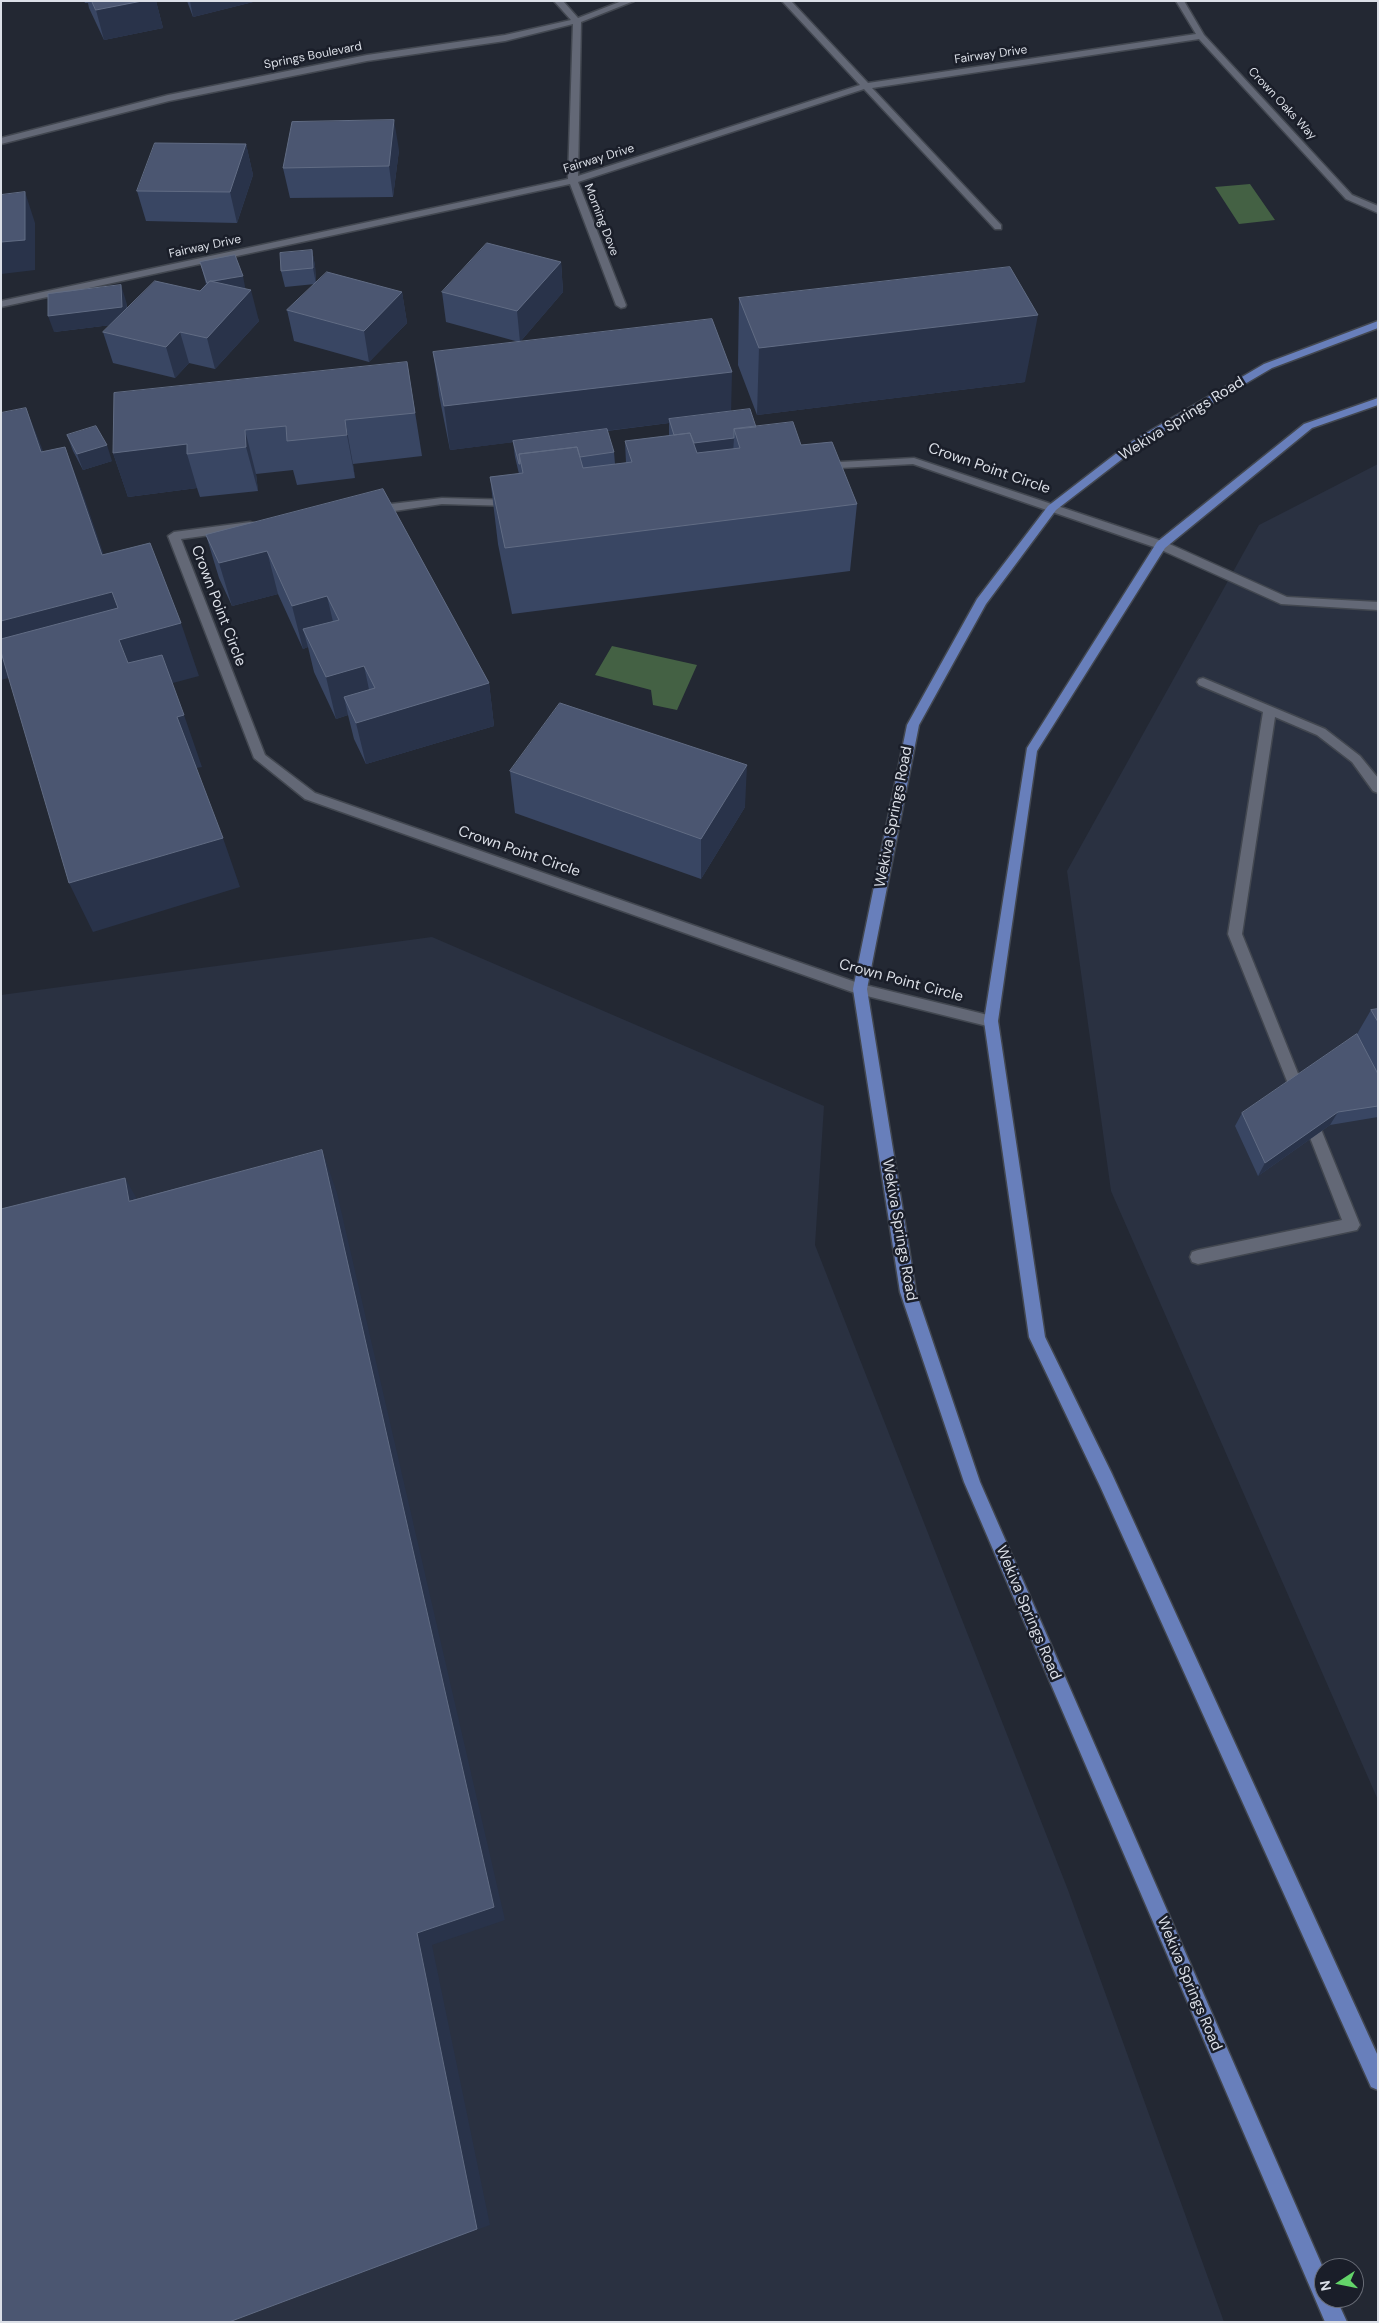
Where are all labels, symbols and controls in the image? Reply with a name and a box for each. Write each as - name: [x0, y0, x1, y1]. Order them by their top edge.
- street label: Springs Boulevard: [263, 39, 363, 73]
- street label: Fairway Drive: [954, 43, 1028, 67]
- street label: Crown Oaks Way: [1245, 65, 1319, 143]
- street label: Fairway Drive: [562, 141, 636, 177]
- street label: Morning Dove: [581, 182, 621, 258]
- street label: Fairway Drive: [168, 232, 242, 262]
- street label: Wekiva Springs Road: [1116, 373, 1248, 465]
- street label: Crown Point Circle: [926, 440, 1052, 498]
- street label: Crown Point Circle: [187, 543, 249, 669]
- street label: Wekiva Springs Road: [871, 745, 917, 889]
- street label: Crown Point Circle: [456, 823, 582, 881]
- street label: Crown Point Circle: [837, 956, 965, 1006]
- street label: Wekiva Springs Road: [878, 1158, 920, 1302]
- street label: Wekiva Springs Road: [992, 1543, 1064, 1683]
- street label: Wekiva Springs Road: [1153, 1914, 1225, 2054]
- north arrow: [1314, 2258, 1364, 2308]
- text: N: [1315, 2279, 1335, 2292]

